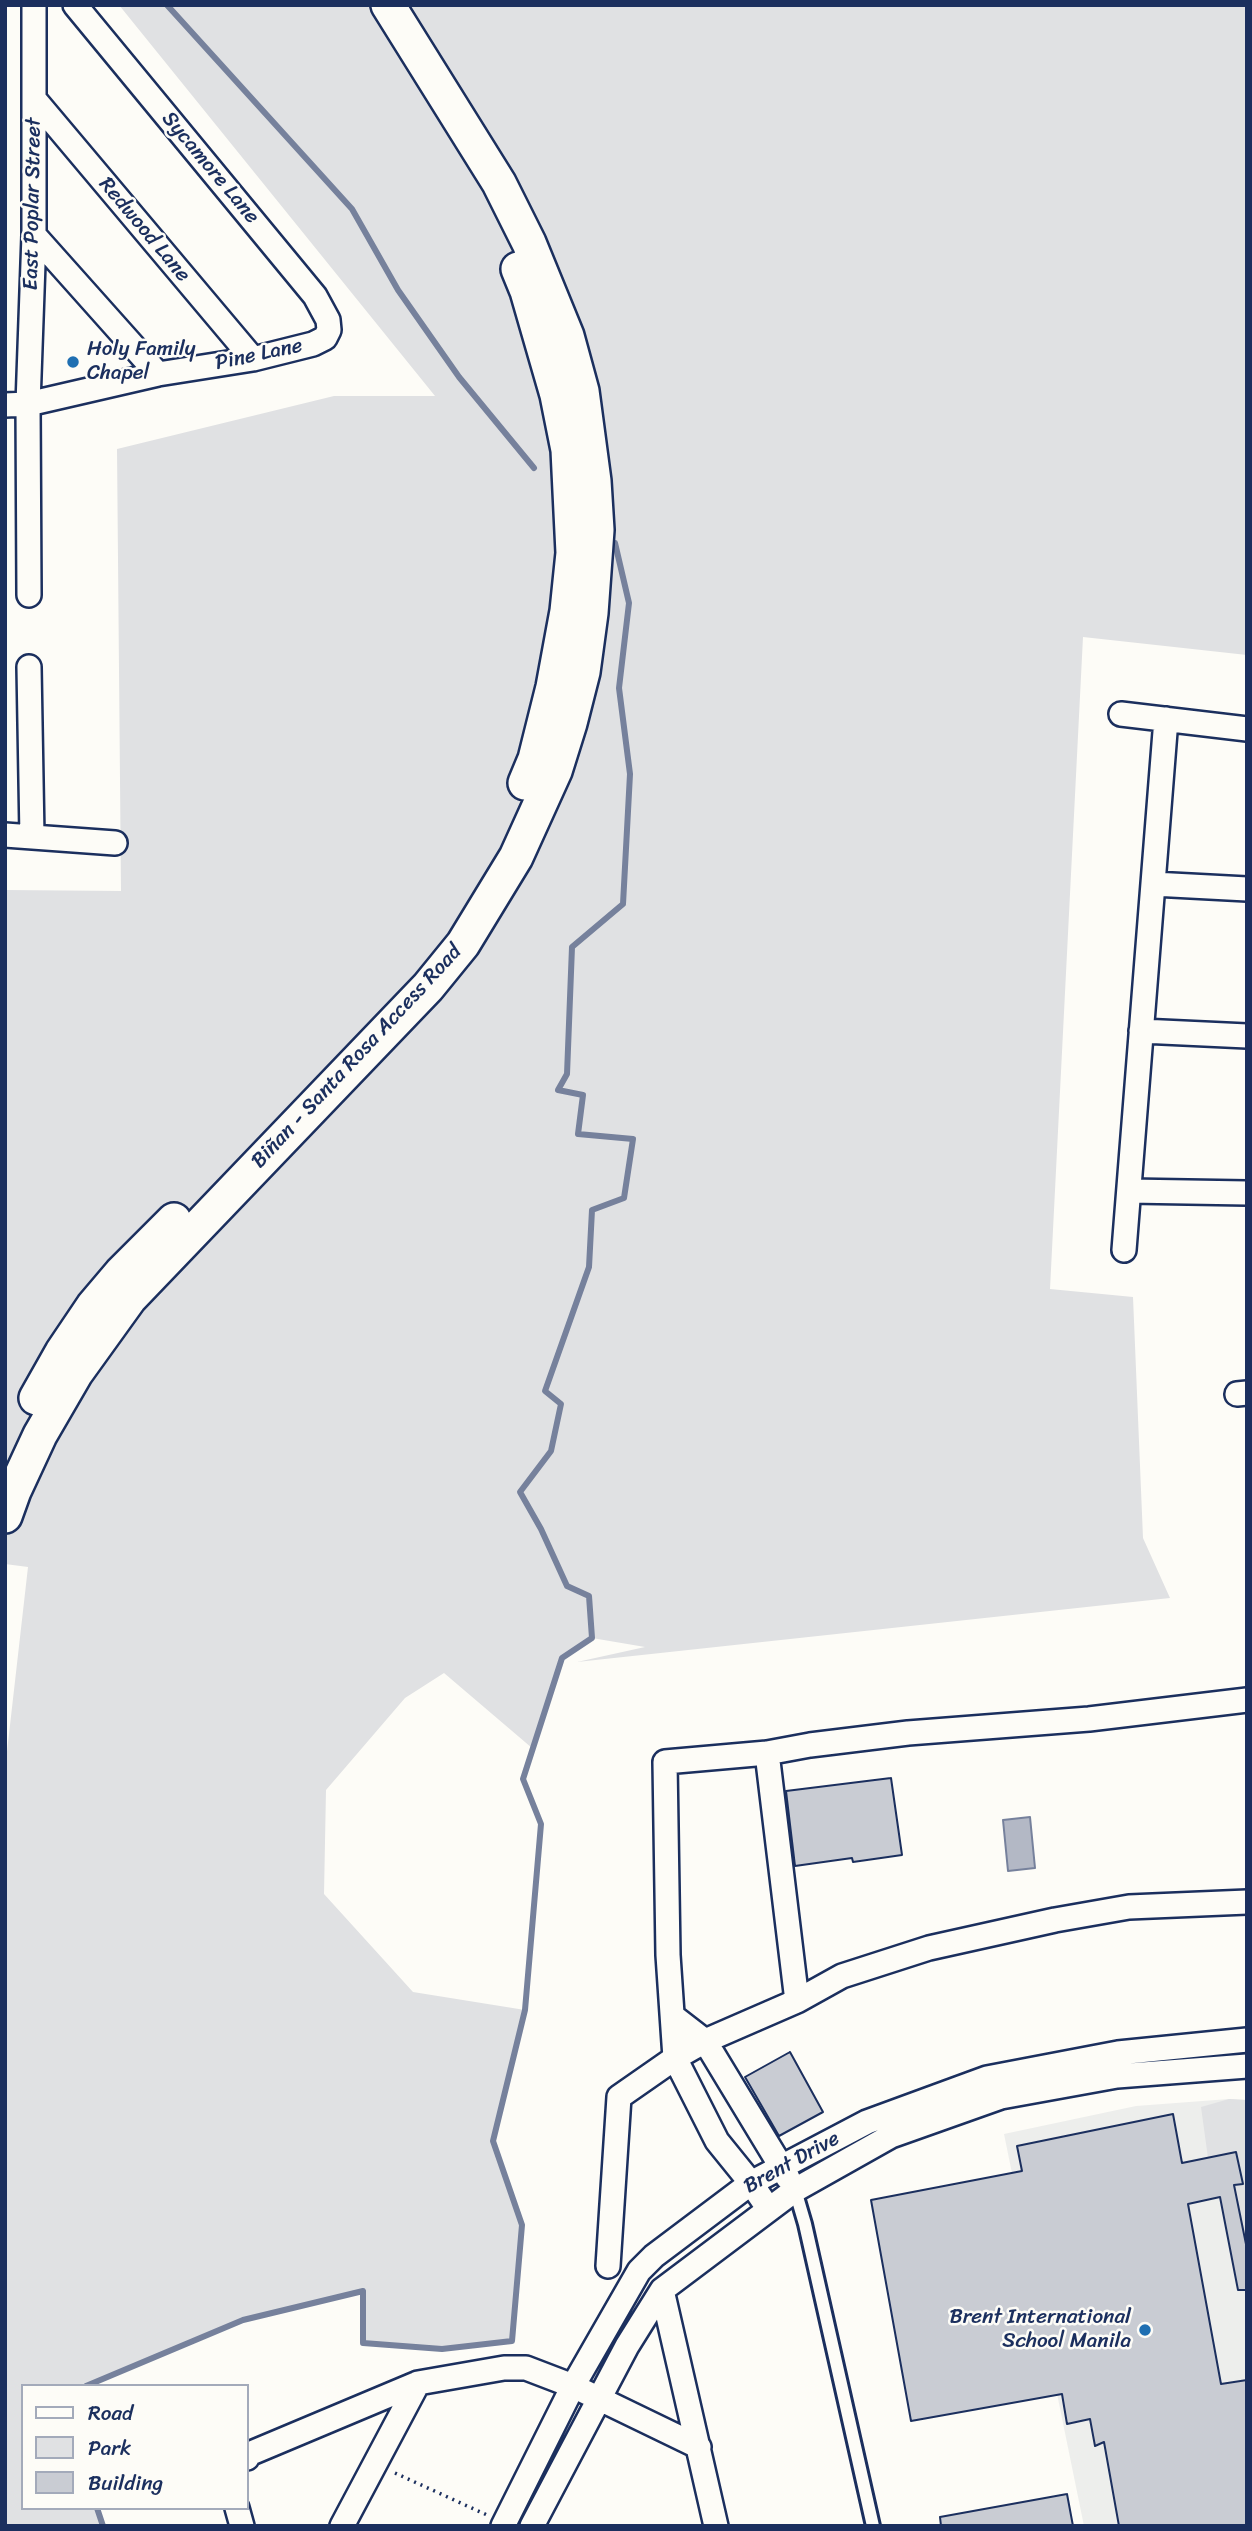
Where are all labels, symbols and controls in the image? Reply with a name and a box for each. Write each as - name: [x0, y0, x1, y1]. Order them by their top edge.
- street label: Sycamore Lane: [156, 107, 264, 229]
- street label: East Poplar Street: [19, 117, 47, 291]
- street label: Redwood Lane: [93, 172, 195, 288]
- street label: Pine Lane: [213, 333, 305, 377]
- place label: Holy Family Chapel: [87, 337, 196, 387]
- marker: Holy Family Chapel: [65, 354, 81, 370]
- street label: Biñan - Santa Rosa Access Road: [247, 940, 467, 1174]
- street label: Brent Drive: [740, 2126, 844, 2200]
- place label: Brent International School Manila: [949, 2305, 1131, 2355]
- marker: Brent International School Manila: [1137, 2322, 1153, 2338]
- legend: [21, 2384, 248, 2510]
- text: Road: [88, 2394, 133, 2432]
- text: Park: [88, 2429, 131, 2467]
- text: Building: [88, 2464, 163, 2502]

